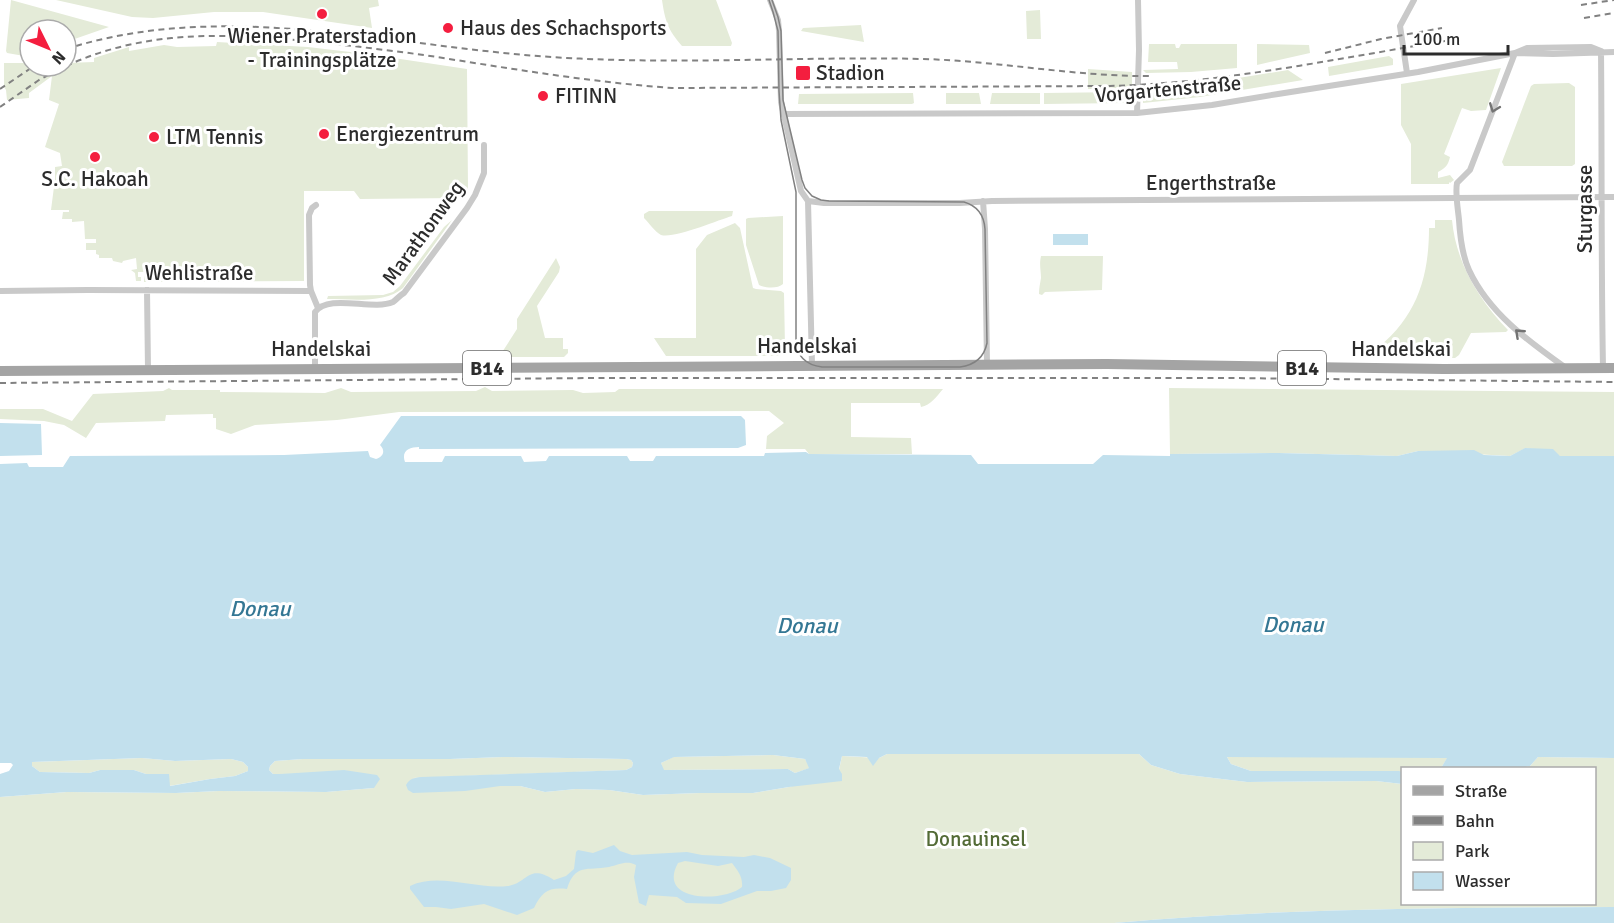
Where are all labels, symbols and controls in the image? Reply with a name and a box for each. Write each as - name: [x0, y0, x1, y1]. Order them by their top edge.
- marker: Wiener Praterstadion - Trainingsplätze: [315, 7, 329, 21]
- place label: Haus des Schachsports: [460, 15, 666, 41]
- north arrow: [18, 18, 78, 78]
- scale bar: [1404, 18, 1508, 56]
- marker: Haus des Schachsports: [441, 21, 455, 35]
- place label: Wiener Praterstadion - Trainingsplätze: [227, 23, 417, 73]
- text: 100 m: [1413, 28, 1460, 50]
- text: N: [47, 47, 69, 68]
- place label: Stadion: [816, 60, 885, 86]
- marker: Stadion: [794, 64, 812, 82]
- street label: Vorgartenstraße: [1094, 70, 1242, 108]
- place label: FITINN: [555, 83, 617, 109]
- marker: FITINN: [536, 89, 550, 103]
- one-way arrow: [1489, 102, 1501, 113]
- place label: Energiezentrum: [336, 121, 479, 147]
- place label: LTM Tennis: [166, 124, 263, 150]
- marker: Energiezentrum: [317, 127, 331, 141]
- marker: LTM Tennis: [147, 130, 161, 144]
- marker: S.C. Hakoah: [88, 150, 102, 164]
- street label: Sturgasse: [1572, 165, 1598, 253]
- place label: S.C. Hakoah: [41, 166, 149, 192]
- street label: Engerthstraße: [1146, 170, 1276, 196]
- street label: Marathonweg: [376, 176, 470, 290]
- street label: Wehlistraße: [144, 260, 254, 286]
- one-way arrow: [1516, 329, 1526, 340]
- street label: Handelskai: [757, 333, 857, 359]
- street label: Handelskai: [271, 336, 371, 362]
- street label: Handelskai: [1351, 336, 1451, 362]
- road number: B14: [463, 351, 511, 385]
- road number: B14: [1278, 351, 1326, 385]
- water label: Donau: [230, 595, 292, 622]
- water label: Donau: [1263, 611, 1325, 638]
- water label: Donau: [777, 612, 839, 639]
- legend: [1401, 767, 1596, 905]
- text: Straße: [1455, 780, 1507, 802]
- text: Bahn: [1455, 810, 1495, 832]
- park label: Donauinsel: [925, 826, 1027, 852]
- text: Park: [1455, 840, 1490, 862]
- text: Wasser: [1455, 870, 1511, 892]

